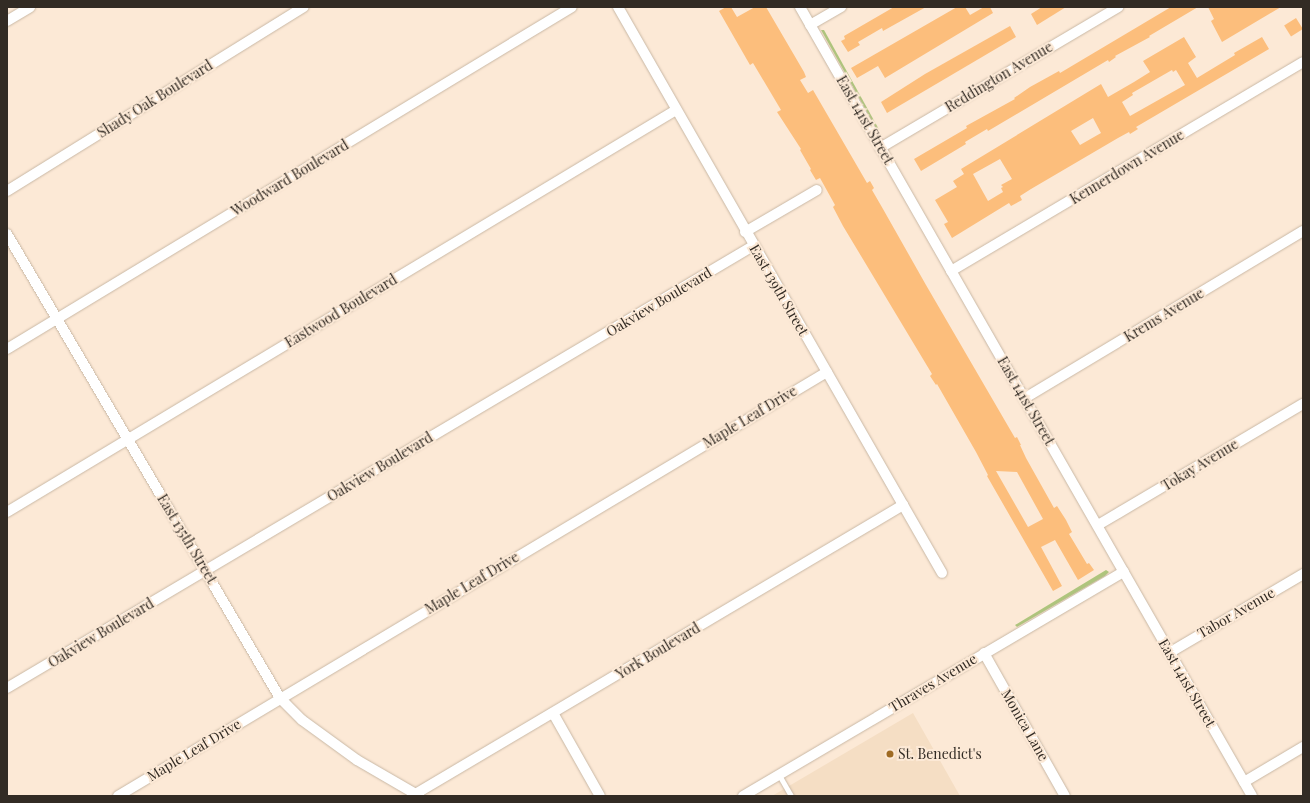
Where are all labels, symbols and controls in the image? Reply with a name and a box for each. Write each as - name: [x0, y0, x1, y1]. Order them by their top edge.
- street label: Reddington Avenue: [942, 38, 1056, 116]
- street label: Shady Oak Boulevard: [94, 57, 216, 141]
- street label: East 141st Street: [833, 73, 897, 167]
- street label: Kennerdown Avenue: [1067, 126, 1187, 208]
- street label: Woodward Boulevard: [228, 136, 352, 220]
- street label: East 139th Street: [746, 241, 812, 339]
- street label: Oakview Boulevard: [603, 264, 715, 340]
- street label: Eastwood Boulevard: [282, 271, 400, 351]
- street label: Krems Avenue: [1121, 284, 1207, 346]
- street label: East 141st Street: [994, 354, 1058, 448]
- street label: Maple Leaf Drive: [700, 382, 800, 452]
- street label: Oakview Boulevard: [324, 429, 436, 505]
- street label: Tokay Avenue: [1158, 435, 1242, 495]
- street label: East 135th Street: [154, 491, 220, 587]
- street label: Maple Leaf Drive: [422, 548, 522, 618]
- street label: Tabor Avenue: [1194, 584, 1278, 642]
- street label: Oakview Boulevard: [45, 595, 157, 671]
- street label: York Boulevard: [613, 619, 703, 683]
- street label: East 141st Street: [1155, 636, 1219, 730]
- street label: Thraves Avenue: [886, 650, 980, 716]
- street label: Monica Lane: [998, 686, 1052, 764]
- street label: Maple Leaf Drive: [144, 715, 244, 785]
- place label: St. Benedict's: [898, 746, 982, 762]
- marker: St. Benedict's: [885, 749, 895, 759]

